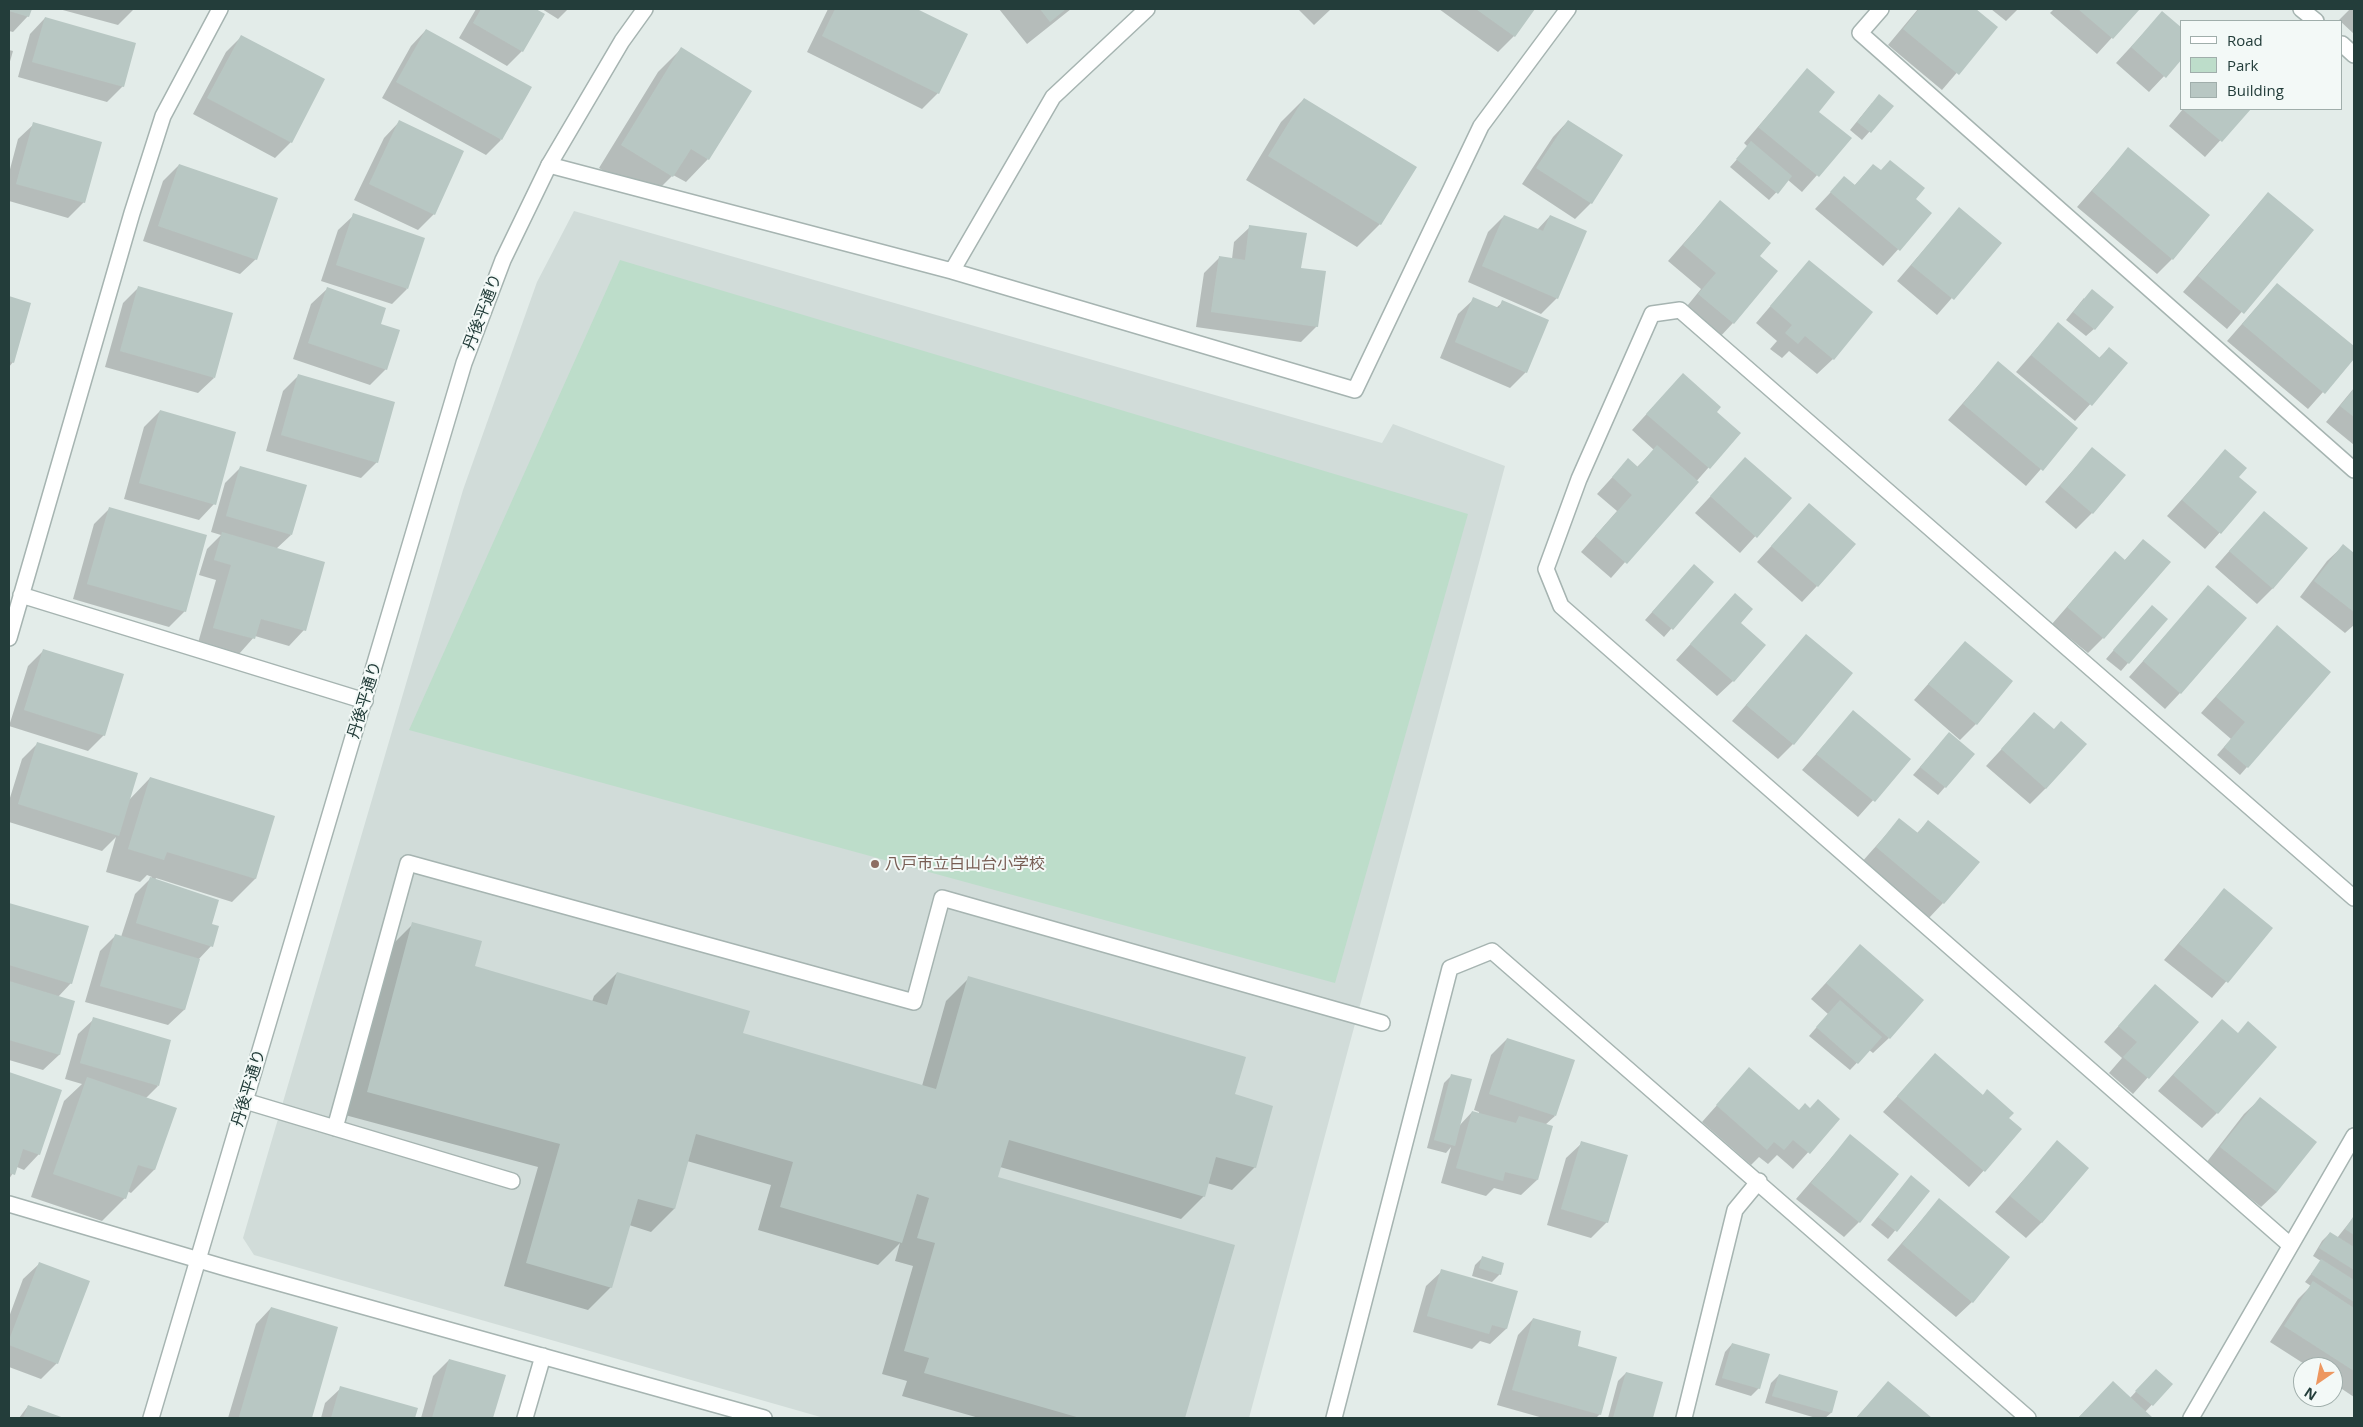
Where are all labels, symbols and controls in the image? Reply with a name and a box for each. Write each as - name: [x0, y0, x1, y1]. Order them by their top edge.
- legend: [2180, 20, 2343, 110]
- text: Road: [2227, 30, 2263, 50]
- text: Park: [2227, 55, 2258, 75]
- text: Building: [2227, 80, 2284, 100]
- street label: 丹後平通り: [460, 271, 506, 353]
- street label: 丹後平通り: [344, 659, 386, 741]
- place label: 八戸市立白山台小学校: [885, 854, 1045, 874]
- marker: 八戸市立白山台小学校: [869, 858, 881, 870]
- street label: 丹後平通り: [228, 1047, 270, 1129]
- north arrow: [2293, 1357, 2343, 1407]
- text: N: [2300, 1383, 2320, 1405]

